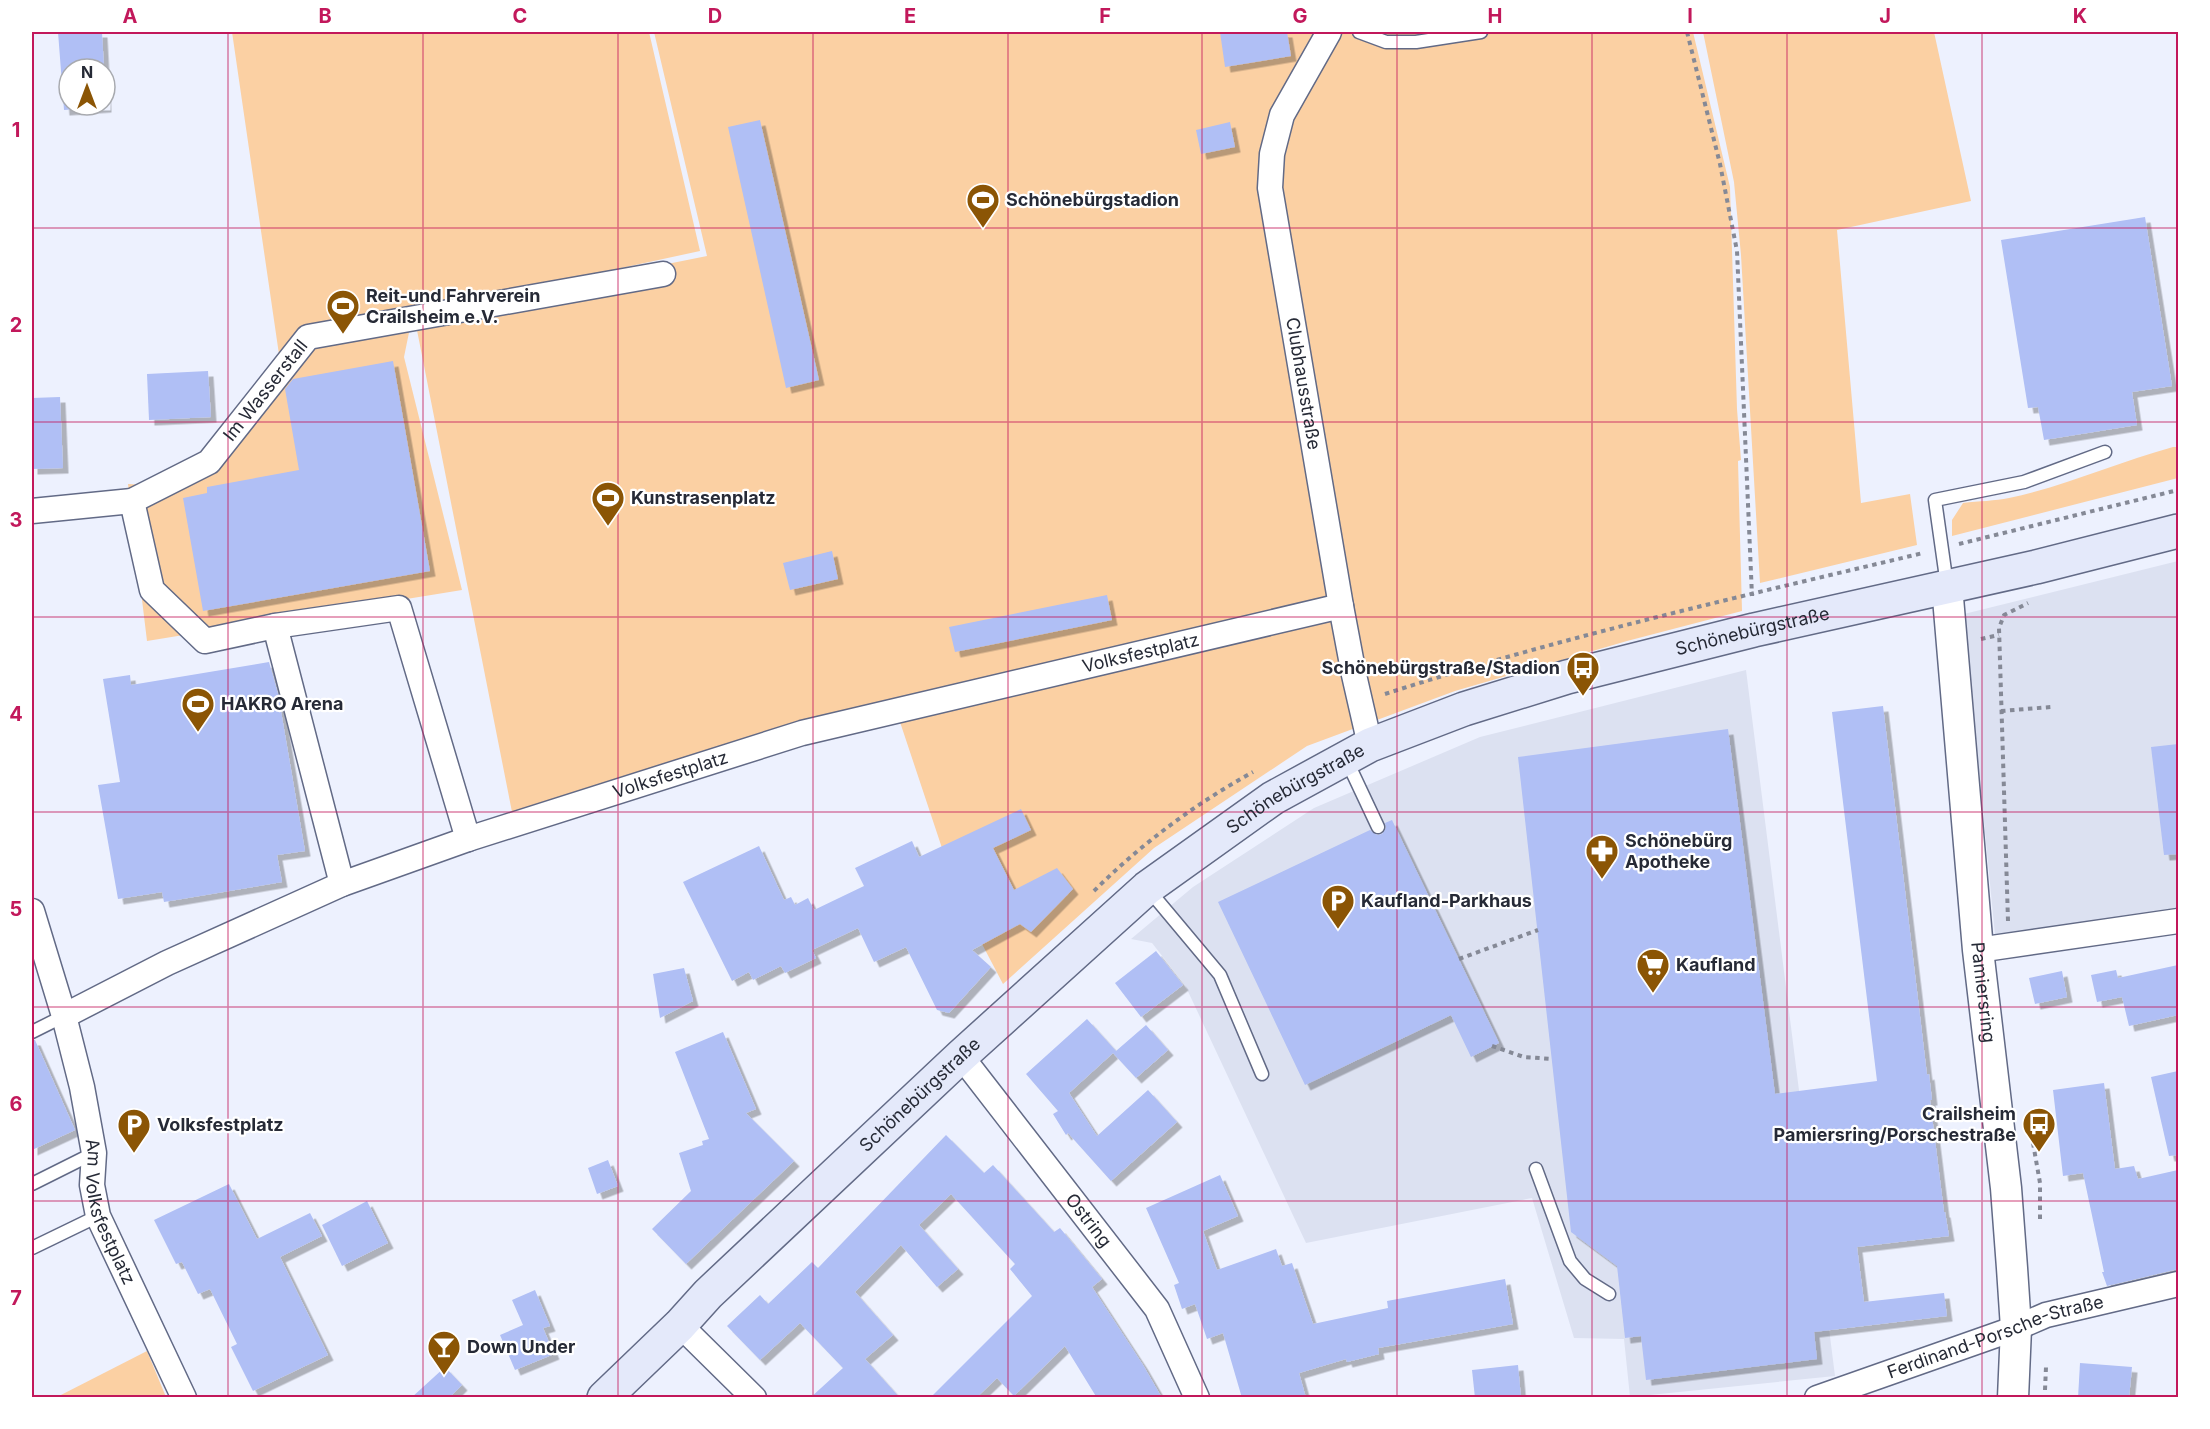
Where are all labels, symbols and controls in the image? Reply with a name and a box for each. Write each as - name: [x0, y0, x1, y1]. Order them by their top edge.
- text: A: [123, 4, 138, 28]
- text: B: [318, 4, 332, 28]
- text: C: [513, 4, 527, 28]
- text: D: [708, 4, 722, 28]
- text: E: [904, 4, 916, 28]
- text: F: [1099, 4, 1111, 28]
- text: G: [1292, 4, 1308, 28]
- text: H: [1488, 4, 1502, 28]
- text: I: [1687, 4, 1693, 28]
- text: J: [1879, 4, 1891, 28]
- text: K: [2073, 4, 2087, 28]
- north arrow: [57, 57, 117, 117]
- text: N: [81, 62, 93, 82]
- text: 1: [12, 118, 20, 142]
- sports icon: Schönebürgstadion: [965, 182, 1001, 229]
- place label: Schönebürgstadion: [1006, 189, 1179, 210]
- place label: Reit-und Fahrverein Crailsheim e.V.: [366, 285, 540, 327]
- sports icon: Reit-und Fahrverein Crailsheim e.V.: [325, 288, 361, 335]
- text: 2: [10, 313, 22, 337]
- street label: Clubhausstraße: [1282, 316, 1325, 451]
- street label: Im Wasserstall: [219, 335, 312, 445]
- sports icon: Kunstrasenplatz: [590, 480, 626, 527]
- place label: Kunstrasenplatz: [631, 487, 776, 508]
- text: 3: [10, 508, 22, 532]
- street label: Schönebürgstraße: [1673, 602, 1831, 659]
- street label: Volksfestplatz: [1080, 629, 1201, 677]
- bus stop icon: Schönebürgstraße/Stadion: [1565, 650, 1601, 697]
- place label: Schönebürgstraße/Stadion: [1322, 657, 1560, 678]
- sports icon: HAKRO Arena: [180, 686, 216, 733]
- place label: HAKRO Arena: [221, 693, 344, 714]
- text: 4: [9, 702, 23, 726]
- street label: Schönebürgstraße: [1222, 739, 1368, 838]
- street label: Volksfestplatz: [610, 746, 730, 802]
- place label: Schönebürg Apotheke: [1625, 830, 1732, 872]
- pharmacy icon: Schönebürg Apotheke: [1584, 833, 1620, 880]
- parking icon: Kaufland-Parkhaus: [1320, 883, 1356, 930]
- place label: Kaufland-Parkhaus: [1361, 890, 1532, 911]
- text: 5: [10, 897, 22, 921]
- street label: Pamiersring: [1967, 941, 2000, 1044]
- supermarket icon: Kaufland: [1635, 947, 1671, 994]
- place label: Kaufland: [1676, 954, 1756, 975]
- street label: Schönebürgstraße: [855, 1033, 984, 1156]
- text: 6: [10, 1092, 23, 1116]
- place label: Crailsheim Pamiersring/Porschestraße: [1774, 1103, 2016, 1145]
- bus stop icon: Crailsheim Pamiersring/Porschestraße: [2021, 1106, 2057, 1153]
- parking icon: Volksfestplatz: [116, 1107, 152, 1154]
- place label: Volksfestplatz: [157, 1114, 284, 1135]
- street label: Am Volksfestplatz: [82, 1137, 140, 1288]
- street label: Ostring: [1061, 1189, 1116, 1251]
- text: 7: [10, 1286, 22, 1310]
- street label: Ferdinand-Porsche-Straße: [1884, 1291, 2106, 1382]
- bar icon: Down Under: [426, 1329, 462, 1376]
- place label: Down Under: [467, 1336, 575, 1357]

